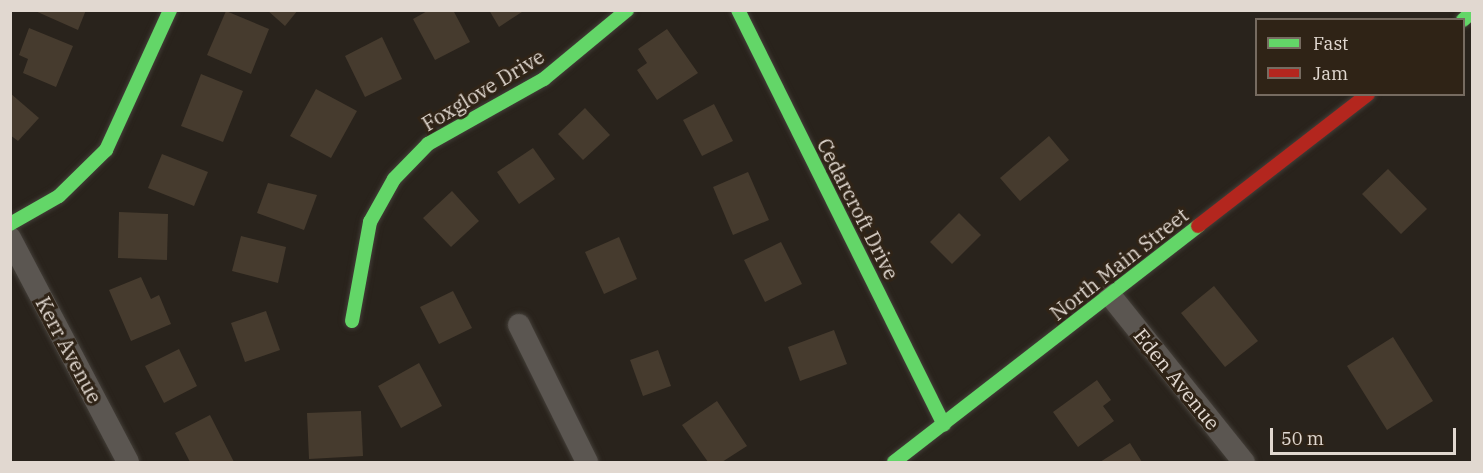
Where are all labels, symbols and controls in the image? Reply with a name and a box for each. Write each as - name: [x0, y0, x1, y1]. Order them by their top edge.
- legend: [1255, 18, 1465, 96]
- text: Fast: [1313, 32, 1348, 55]
- street label: Foxglove Drive: [418, 44, 548, 136]
- text: Jam: [1313, 62, 1348, 85]
- street label: Cedarcroft Drive: [812, 134, 904, 284]
- street label: North Main Street: [1045, 203, 1193, 325]
- street label: Kerr Avenue: [31, 293, 107, 407]
- street label: Eden Avenue: [1129, 324, 1225, 434]
- scale bar: [1273, 416, 1459, 454]
- text: 50 m: [1281, 427, 1324, 450]

